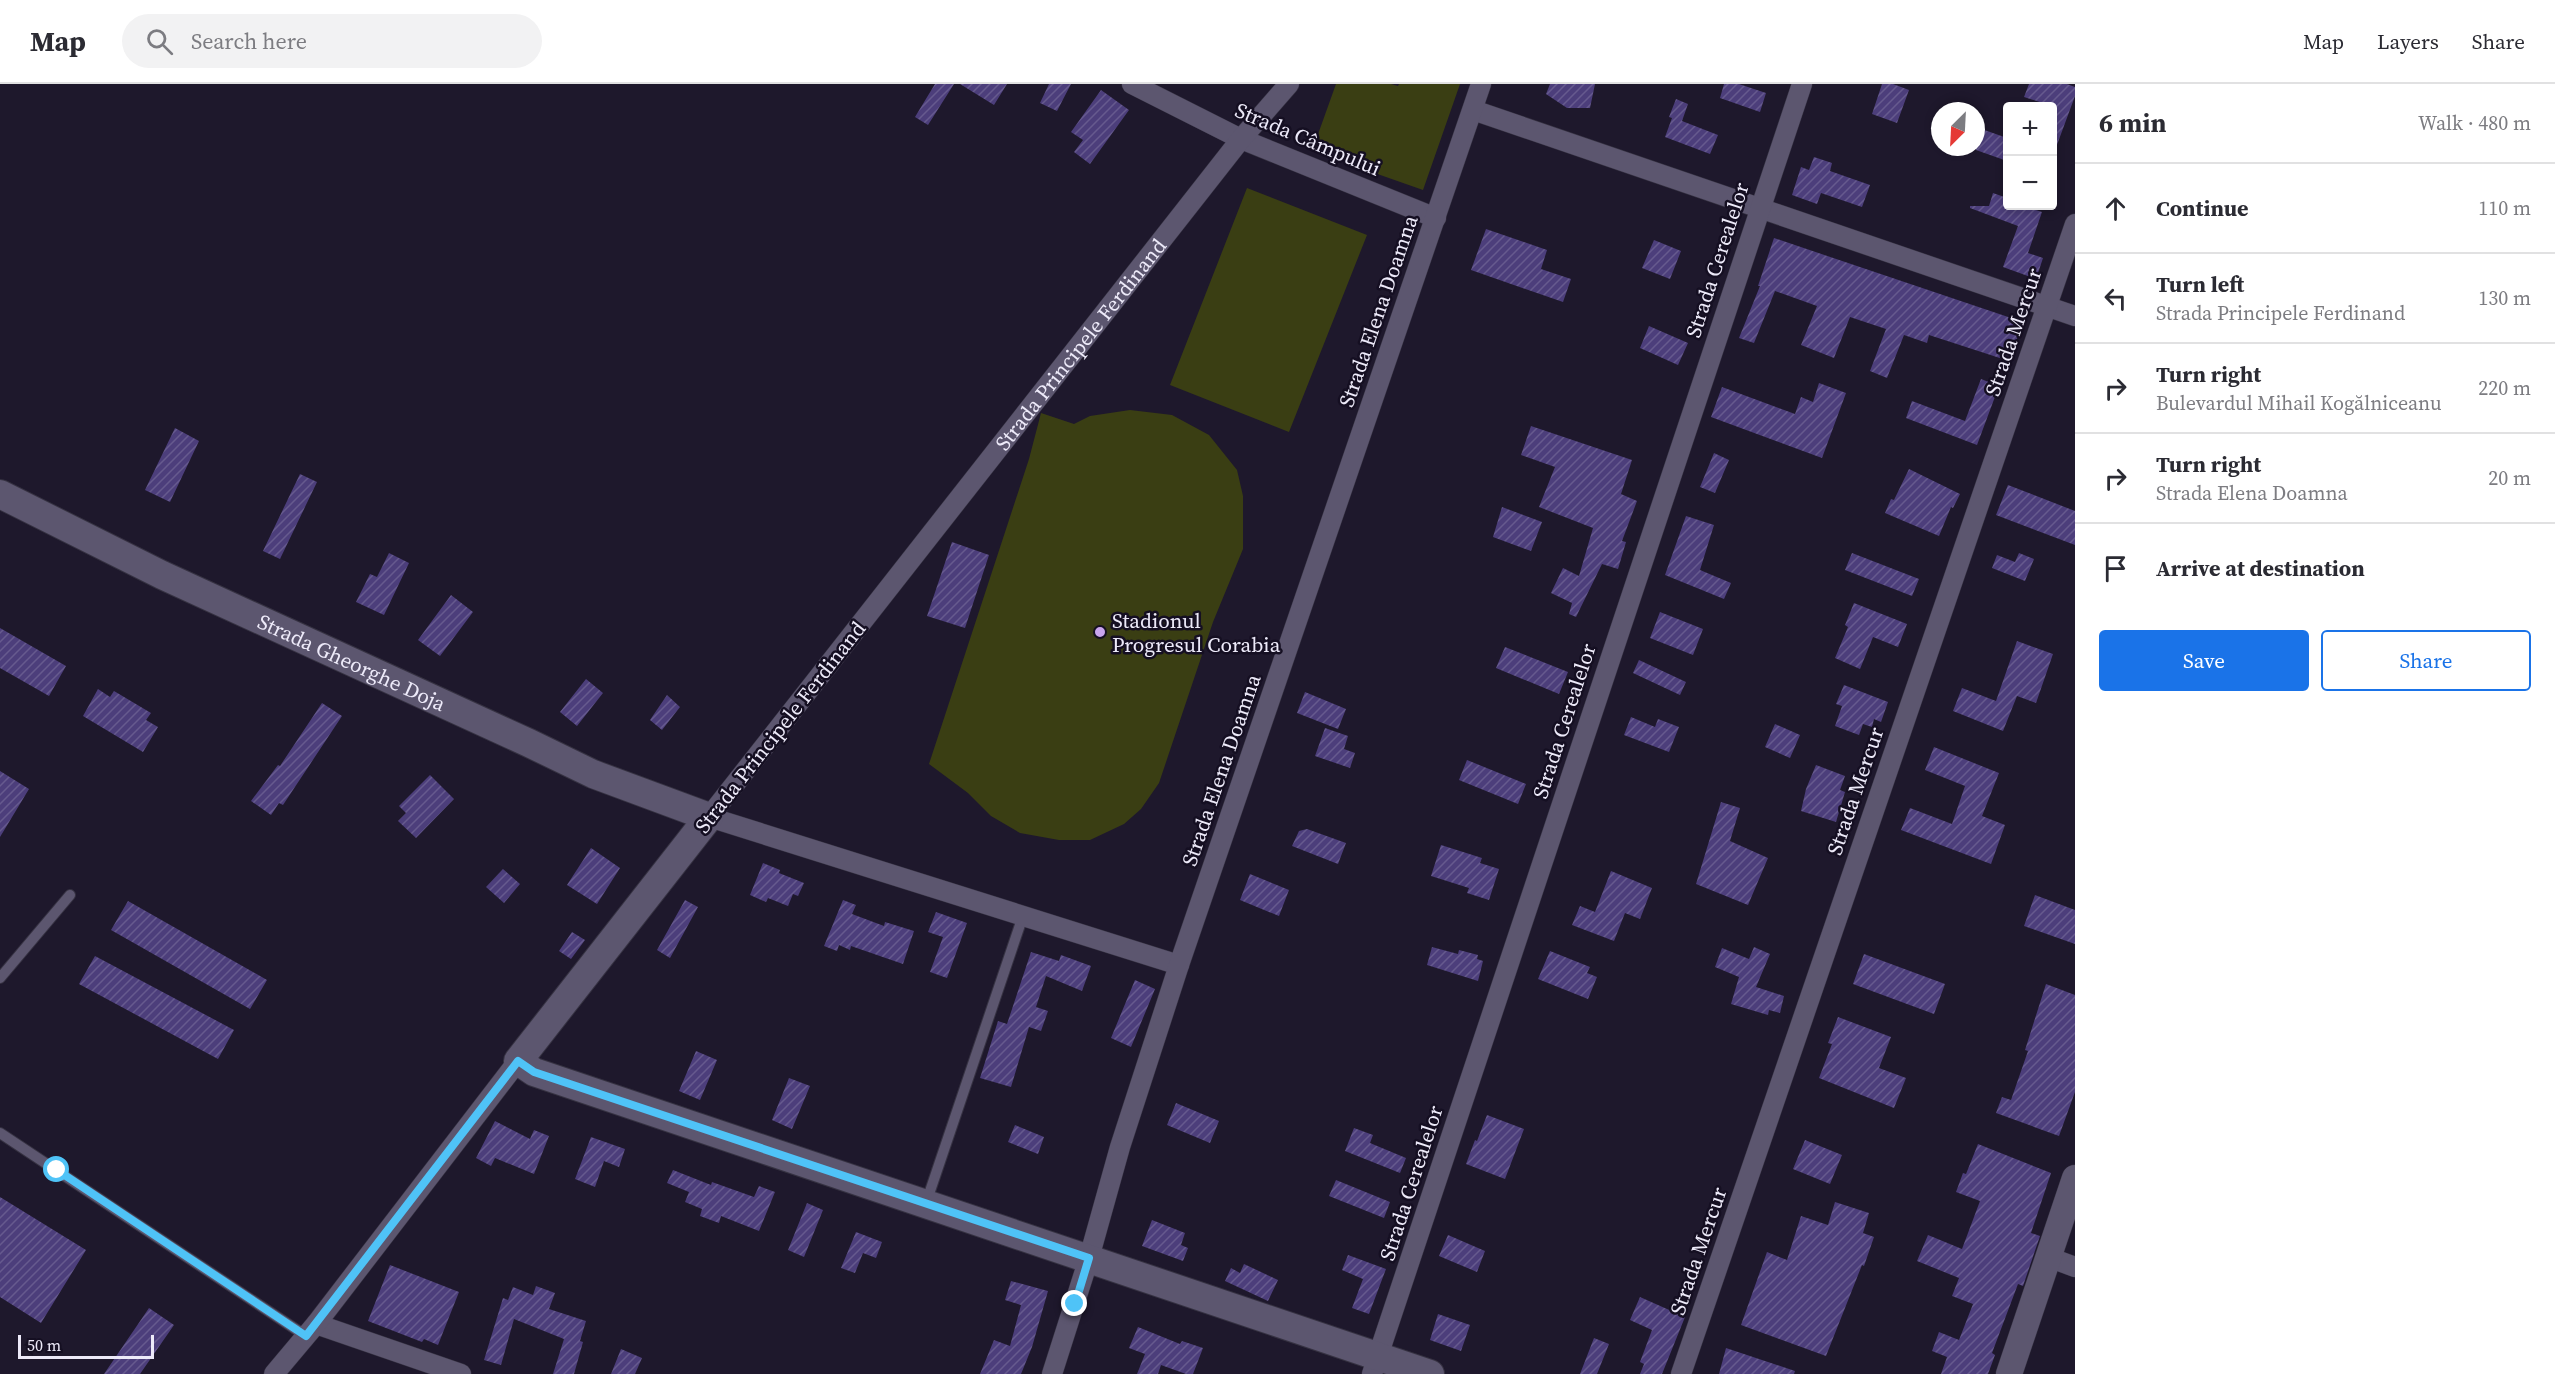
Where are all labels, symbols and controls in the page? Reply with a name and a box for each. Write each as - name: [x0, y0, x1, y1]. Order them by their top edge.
- search box: [122, 14, 542, 68]
- text: Map: [30, 22, 86, 60]
- icon: search: [143, 25, 176, 58]
- text: Search here: [191, 26, 307, 56]
- text: Map: [2303, 27, 2344, 56]
- text: Layers: [2377, 27, 2439, 56]
- text: Share: [2472, 27, 2525, 56]
- street label: Strada Câmpului: [1231, 95, 1385, 183]
- north arrow: [1931, 102, 1985, 156]
- map controls: [2003, 102, 2057, 210]
- button: +: [2003, 102, 2057, 156]
- text: 6 min: [2099, 105, 2166, 141]
- text: Walk · 480 m: [2418, 109, 2531, 137]
- button: −: [2003, 156, 2057, 210]
- street label: Strada Cerealelor: [1678, 179, 1756, 341]
- icon: ahead: [2099, 192, 2132, 225]
- text: Continue: [2156, 193, 2249, 223]
- text: 110 m: [2478, 194, 2531, 222]
- street label: Strada Elena Doamna: [1332, 211, 1425, 411]
- street label: Strada Principele Ferdinand: [988, 232, 1172, 456]
- street label: Strada Mercur: [1978, 264, 2048, 400]
- text: Turn left: [2156, 269, 2244, 299]
- icon: left: [2099, 282, 2132, 315]
- text: 130 m: [2478, 284, 2531, 312]
- text: Strada Principele Ferdinand: [2156, 299, 2405, 327]
- text: Turn right: [2156, 359, 2261, 389]
- icon: right: [2099, 372, 2132, 405]
- text: 220 m: [2478, 374, 2531, 402]
- text: Bulevardul Mihail Kogălniceanu: [2156, 389, 2442, 417]
- text: Turn right: [2156, 449, 2261, 479]
- icon: right: [2099, 462, 2132, 495]
- text: 20 m: [2488, 464, 2531, 492]
- text: Strada Elena Doamna: [2156, 479, 2348, 507]
- icon: arrive: [2099, 552, 2132, 585]
- text: Arrive at destination: [2156, 553, 2365, 583]
- street label: Strada Gheorghe Doja: [253, 606, 451, 718]
- place label: Stadionul Progresul Corabia: [1112, 606, 1281, 659]
- street label: Strada Principele Ferdinand: [688, 615, 872, 839]
- marker: Stadionul Progresul Corabia: [1093, 625, 1107, 639]
- button: Save: [2099, 630, 2309, 691]
- button: Share: [2321, 630, 2531, 691]
- street label: Strada Cerealelor: [1525, 640, 1603, 802]
- street label: Strada Elena Doamna: [1175, 670, 1268, 870]
- street label: Strada Mercur: [1820, 723, 1890, 859]
- street label: Strada Cerealelor: [1372, 1102, 1450, 1264]
- route start: [43, 1156, 69, 1182]
- street label: Strada Mercur: [1663, 1183, 1733, 1319]
- route end: [1061, 1290, 1087, 1316]
- scale bar: [18, 1332, 154, 1360]
- text: 50 m: [27, 1334, 61, 1356]

